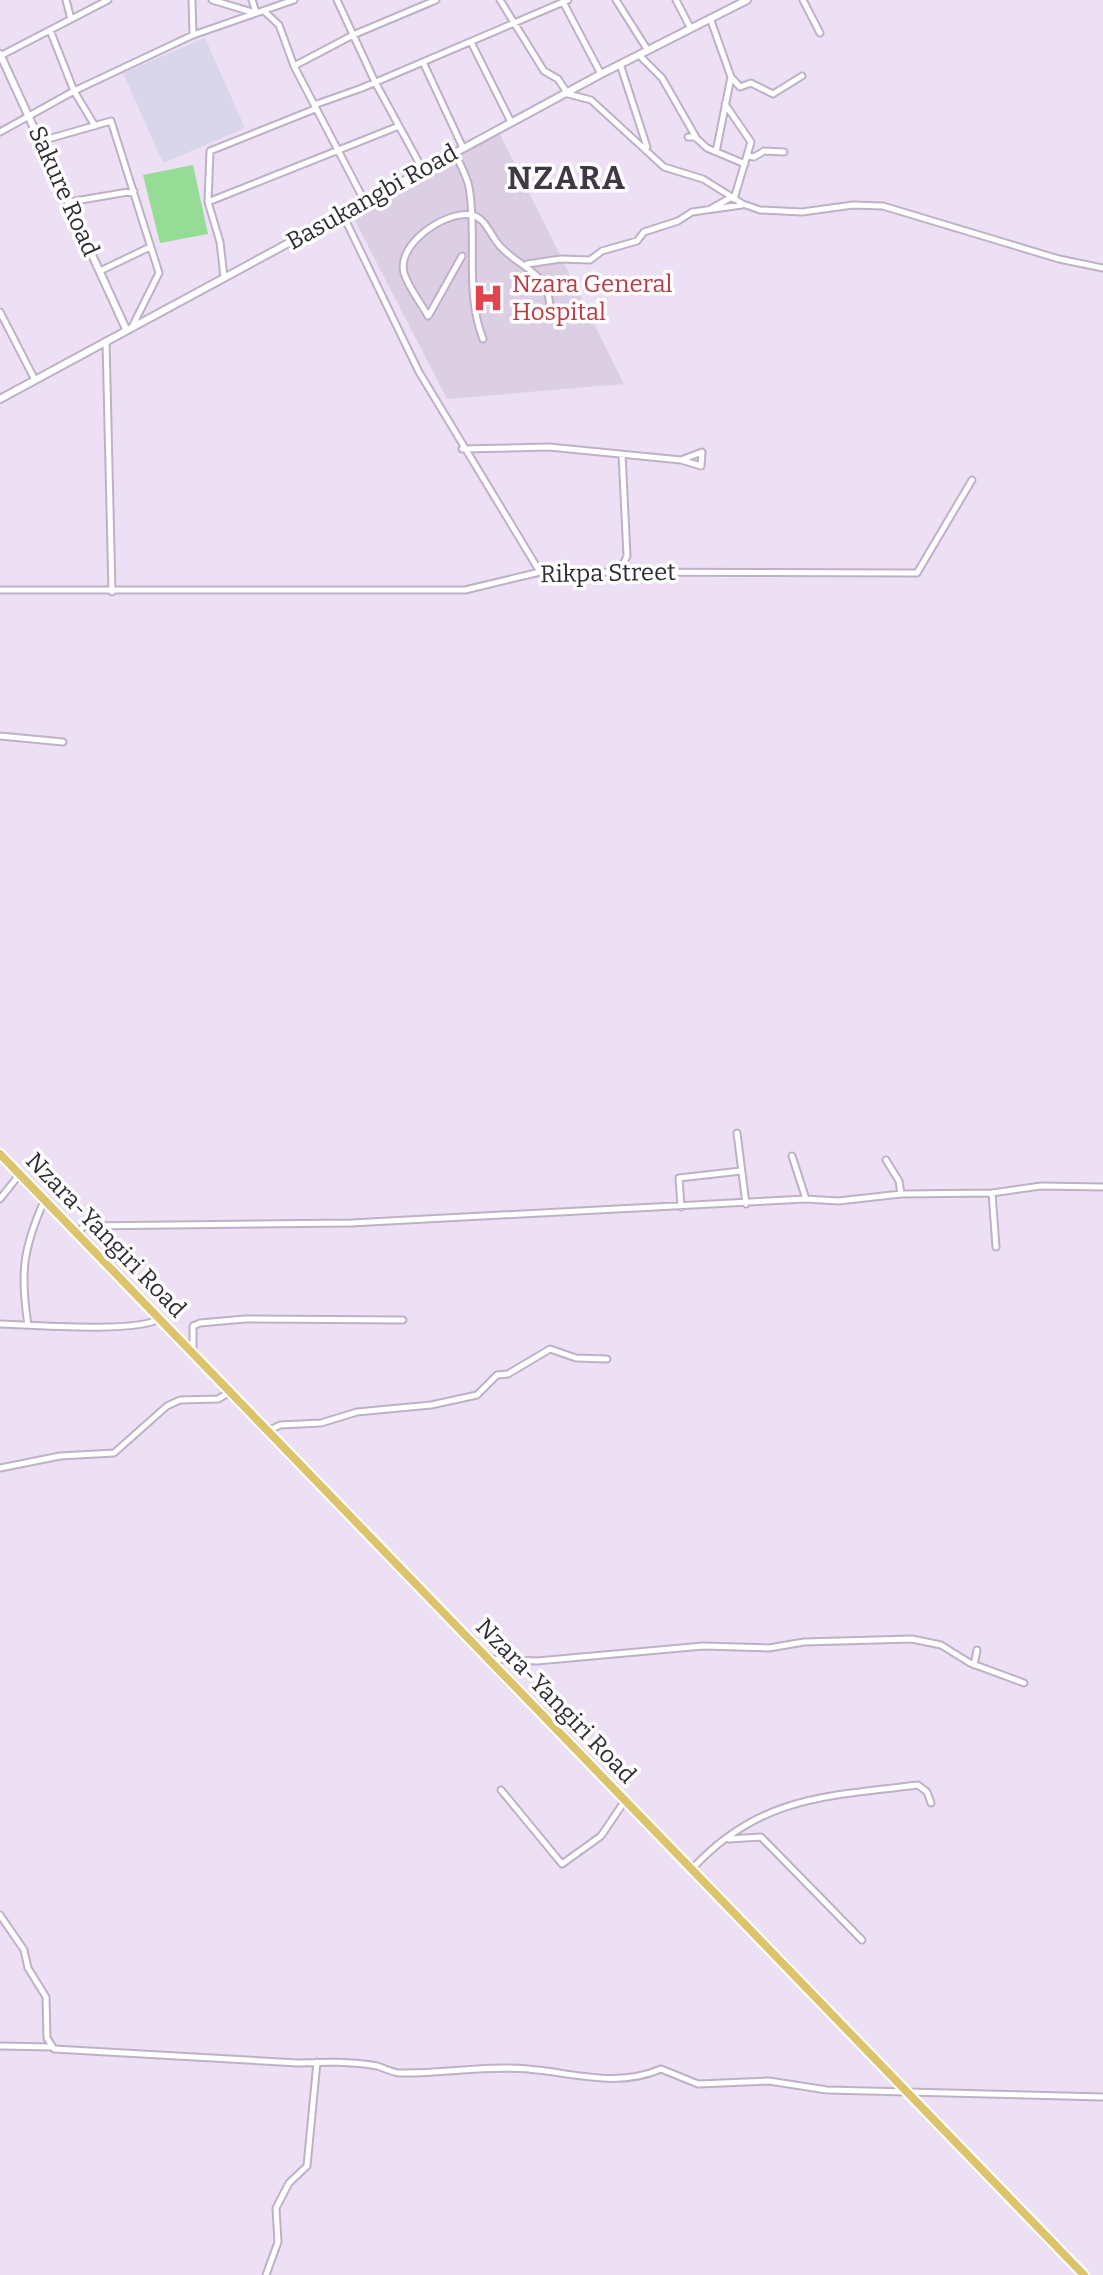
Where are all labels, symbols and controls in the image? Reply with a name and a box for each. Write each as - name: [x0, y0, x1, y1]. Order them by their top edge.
- street label: Sakure Road: [23, 122, 105, 260]
- street label: Basukangbi Road: [282, 138, 462, 256]
- district label: NZARA: [507, 159, 627, 197]
- place label: Nzara General Hospital: [512, 270, 673, 326]
- hospital icon: Nzara General Hospital: [471, 281, 505, 315]
- street label: Rikpa Street: [540, 558, 676, 588]
- street label: Nzara-Yangiri Road: [20, 1147, 192, 1323]
- street label: Nzara-Yangiri Road: [470, 1613, 642, 1789]

